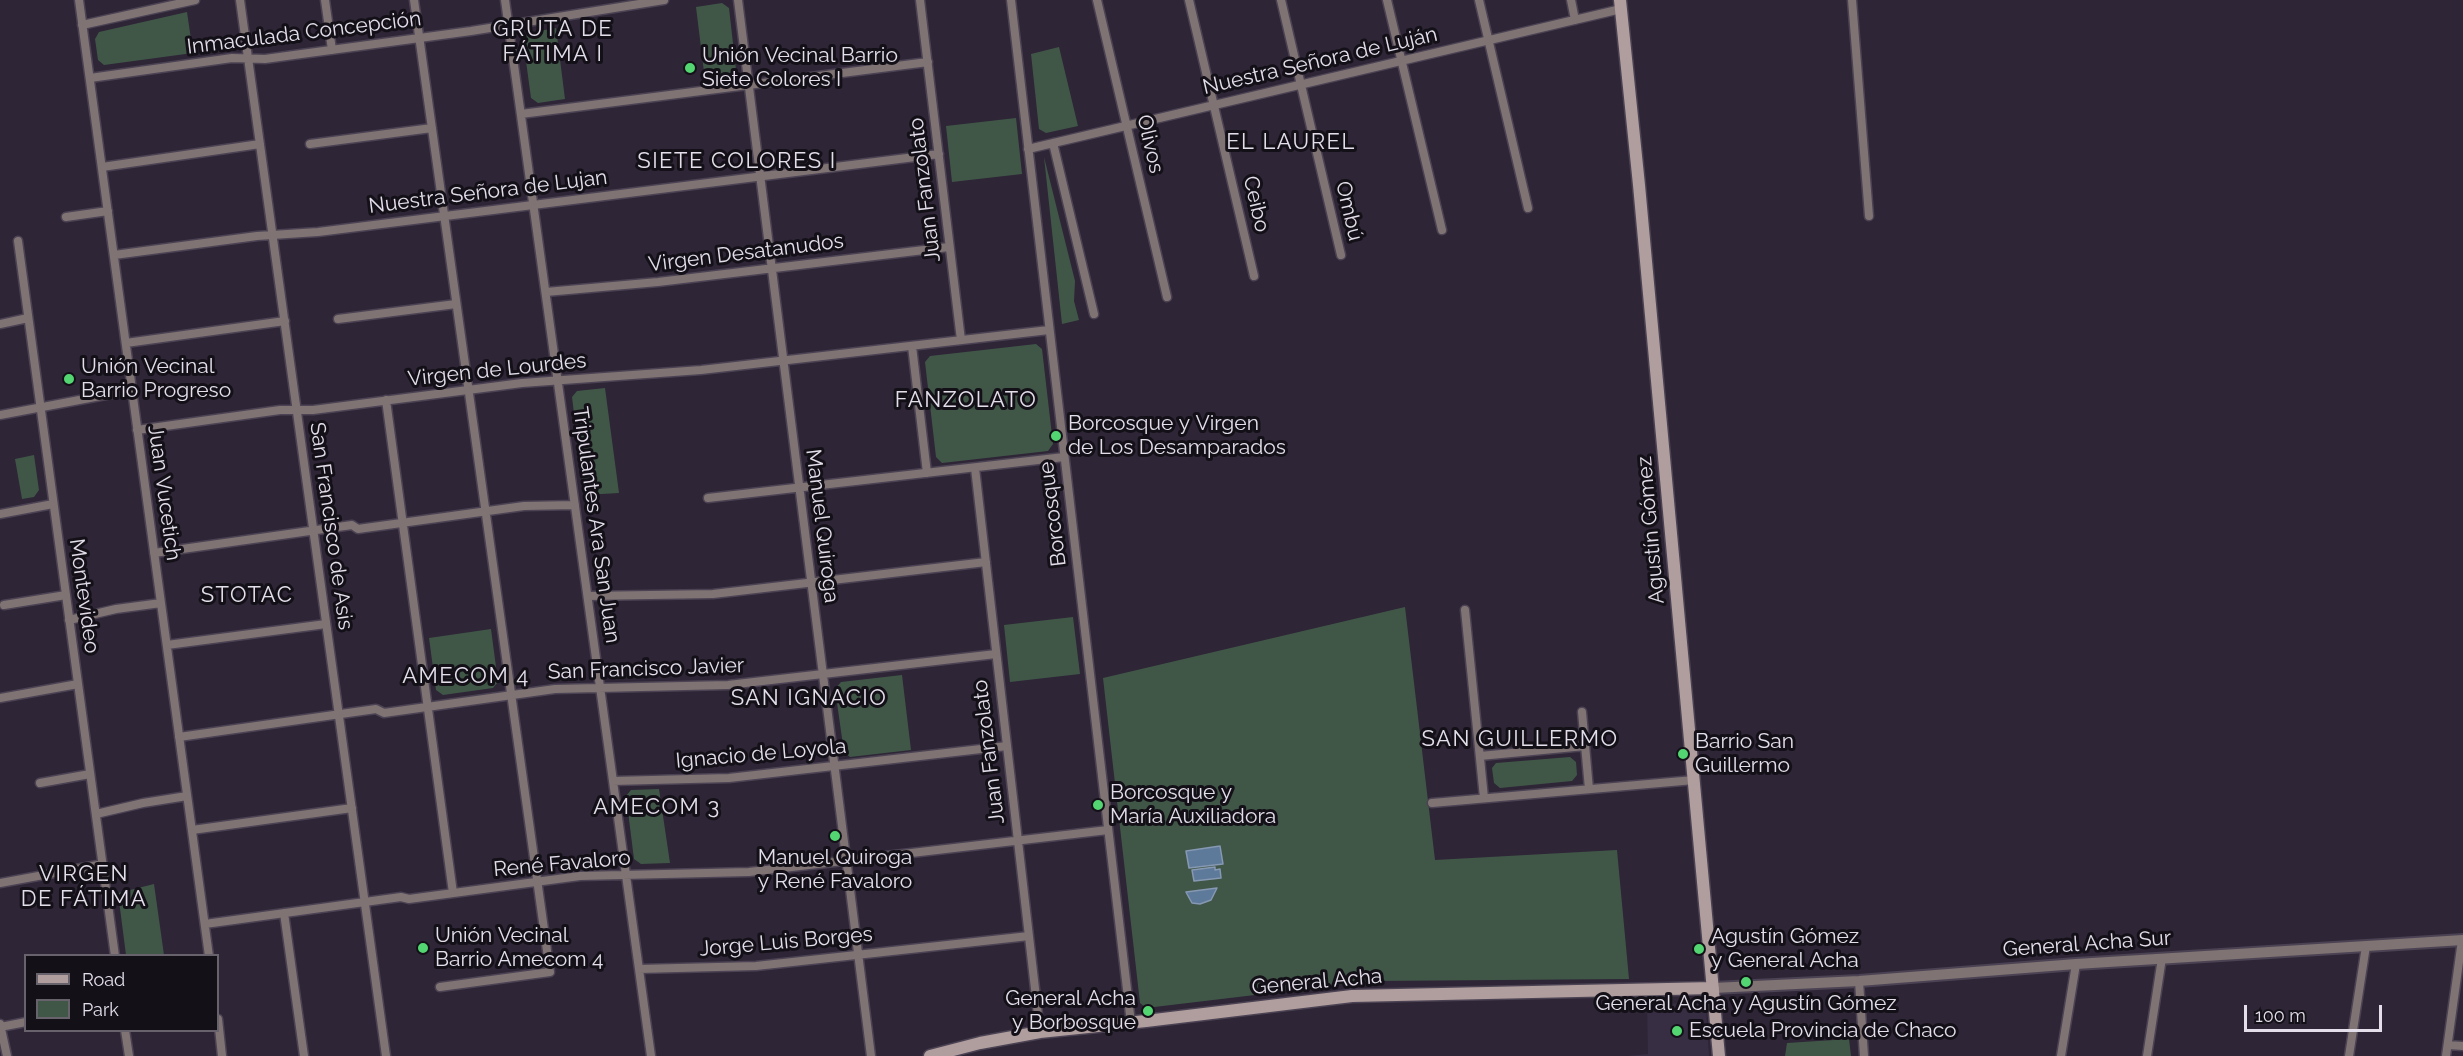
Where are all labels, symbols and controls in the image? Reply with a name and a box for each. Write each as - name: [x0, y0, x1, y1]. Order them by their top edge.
- street label: Inmaculada Concepción: [185, 6, 423, 60]
- district label: GRUTA DE FÁTIMA I: [493, 16, 613, 68]
- street label: Nuestra Señora de Luján: [1200, 22, 1440, 100]
- place label: Unión Vecinal Barrio Siete Colores I: [702, 43, 898, 93]
- marker: Unión Vecinal Barrio Siete Colores I: [683, 61, 697, 75]
- street label: Olivos: [1131, 112, 1169, 176]
- street label: Juan Fanzolato: [904, 116, 946, 264]
- district label: EL LAUREL: [1226, 129, 1356, 155]
- district label: SIETE COLORES I: [637, 148, 837, 174]
- street label: Nuestra Señora de Lujan: [367, 165, 609, 219]
- street label: Ceibo: [1237, 174, 1275, 234]
- street label: Ombú: [1330, 179, 1368, 243]
- street label: Virgen Desatanudos: [647, 229, 845, 277]
- street label: Virgen de Lourdes: [407, 348, 587, 392]
- place label: Unión Vecinal Barrio Progreso: [81, 354, 231, 404]
- marker: Unión Vecinal Barrio Progreso: [62, 372, 76, 386]
- district label: FANZOLATO: [895, 387, 1037, 413]
- street label: Tripulantes Ara San Juan: [567, 405, 625, 645]
- place label: Borcosque y Virgen de Los Desamparados: [1068, 411, 1286, 461]
- street label: San Francisco de Asis: [304, 420, 358, 632]
- street label: Juan Vucetich: [142, 424, 186, 562]
- marker: Borcosque y Virgen de Los Desamparados: [1049, 429, 1063, 443]
- street label: Manuel Quiroga: [800, 448, 844, 604]
- street label: Agustín Gómez: [1632, 455, 1670, 605]
- street label: Borcosque: [1034, 460, 1072, 568]
- street label: Montevideo: [63, 537, 105, 655]
- district label: STOTAC: [201, 582, 293, 608]
- street label: San Francisco Javier: [547, 653, 745, 685]
- district label: AMECOM 4: [402, 663, 530, 689]
- street label: Juan Fanzolato: [968, 678, 1010, 826]
- district label: SAN IGNACIO: [731, 685, 887, 711]
- district label: SAN GUILLERMO: [1421, 726, 1619, 752]
- place label: Barrio San Guillermo: [1695, 729, 1794, 779]
- street label: Ignacio de Loyola: [675, 734, 847, 774]
- marker: Barrio San Guillermo: [1676, 747, 1690, 761]
- place label: Borcosque y María Auxiliadora: [1110, 780, 1276, 830]
- district label: AMECOM 3: [593, 794, 721, 820]
- marker: Borcosque y María Auxiliadora: [1091, 798, 1105, 812]
- marker: Manuel Quiroga y René Favaloro: [828, 829, 842, 843]
- street label: René Favaloro: [492, 845, 632, 883]
- place label: Manuel Quiroga y René Favaloro: [758, 845, 912, 895]
- district label: VIRGEN DE FÁTIMA: [21, 861, 147, 912]
- street label: Jorge Luis Borges: [698, 922, 874, 962]
- place label: Unión Vecinal Barrio Amecom 4: [435, 923, 603, 973]
- place label: Agustín Gómez y General Acha: [1711, 924, 1859, 974]
- street label: General Acha Sur: [2002, 926, 2172, 962]
- marker: Unión Vecinal Barrio Amecom 4: [416, 941, 430, 955]
- marker: Agustín Gómez y General Acha: [1692, 942, 1706, 956]
- legend: [24, 954, 219, 1032]
- street label: General Acha: [1251, 964, 1383, 1000]
- text: Road: [82, 969, 125, 990]
- marker: General Acha y Agustín Gómez: [1739, 975, 1753, 989]
- place label: General Acha y Borbosque: [1005, 986, 1136, 1036]
- place label: General Acha y Agustín Gómez: [1596, 991, 1896, 1017]
- scale bar: [2247, 993, 2385, 1031]
- text: Park: [82, 999, 119, 1020]
- marker: General Acha y Borbosque: [1141, 1004, 1155, 1018]
- text: 100 m: [2255, 1005, 2306, 1026]
- place label: Escuela Provincia de Chaco: [1689, 1018, 1957, 1044]
- marker: Escuela Provincia de Chaco: [1670, 1024, 1684, 1038]

